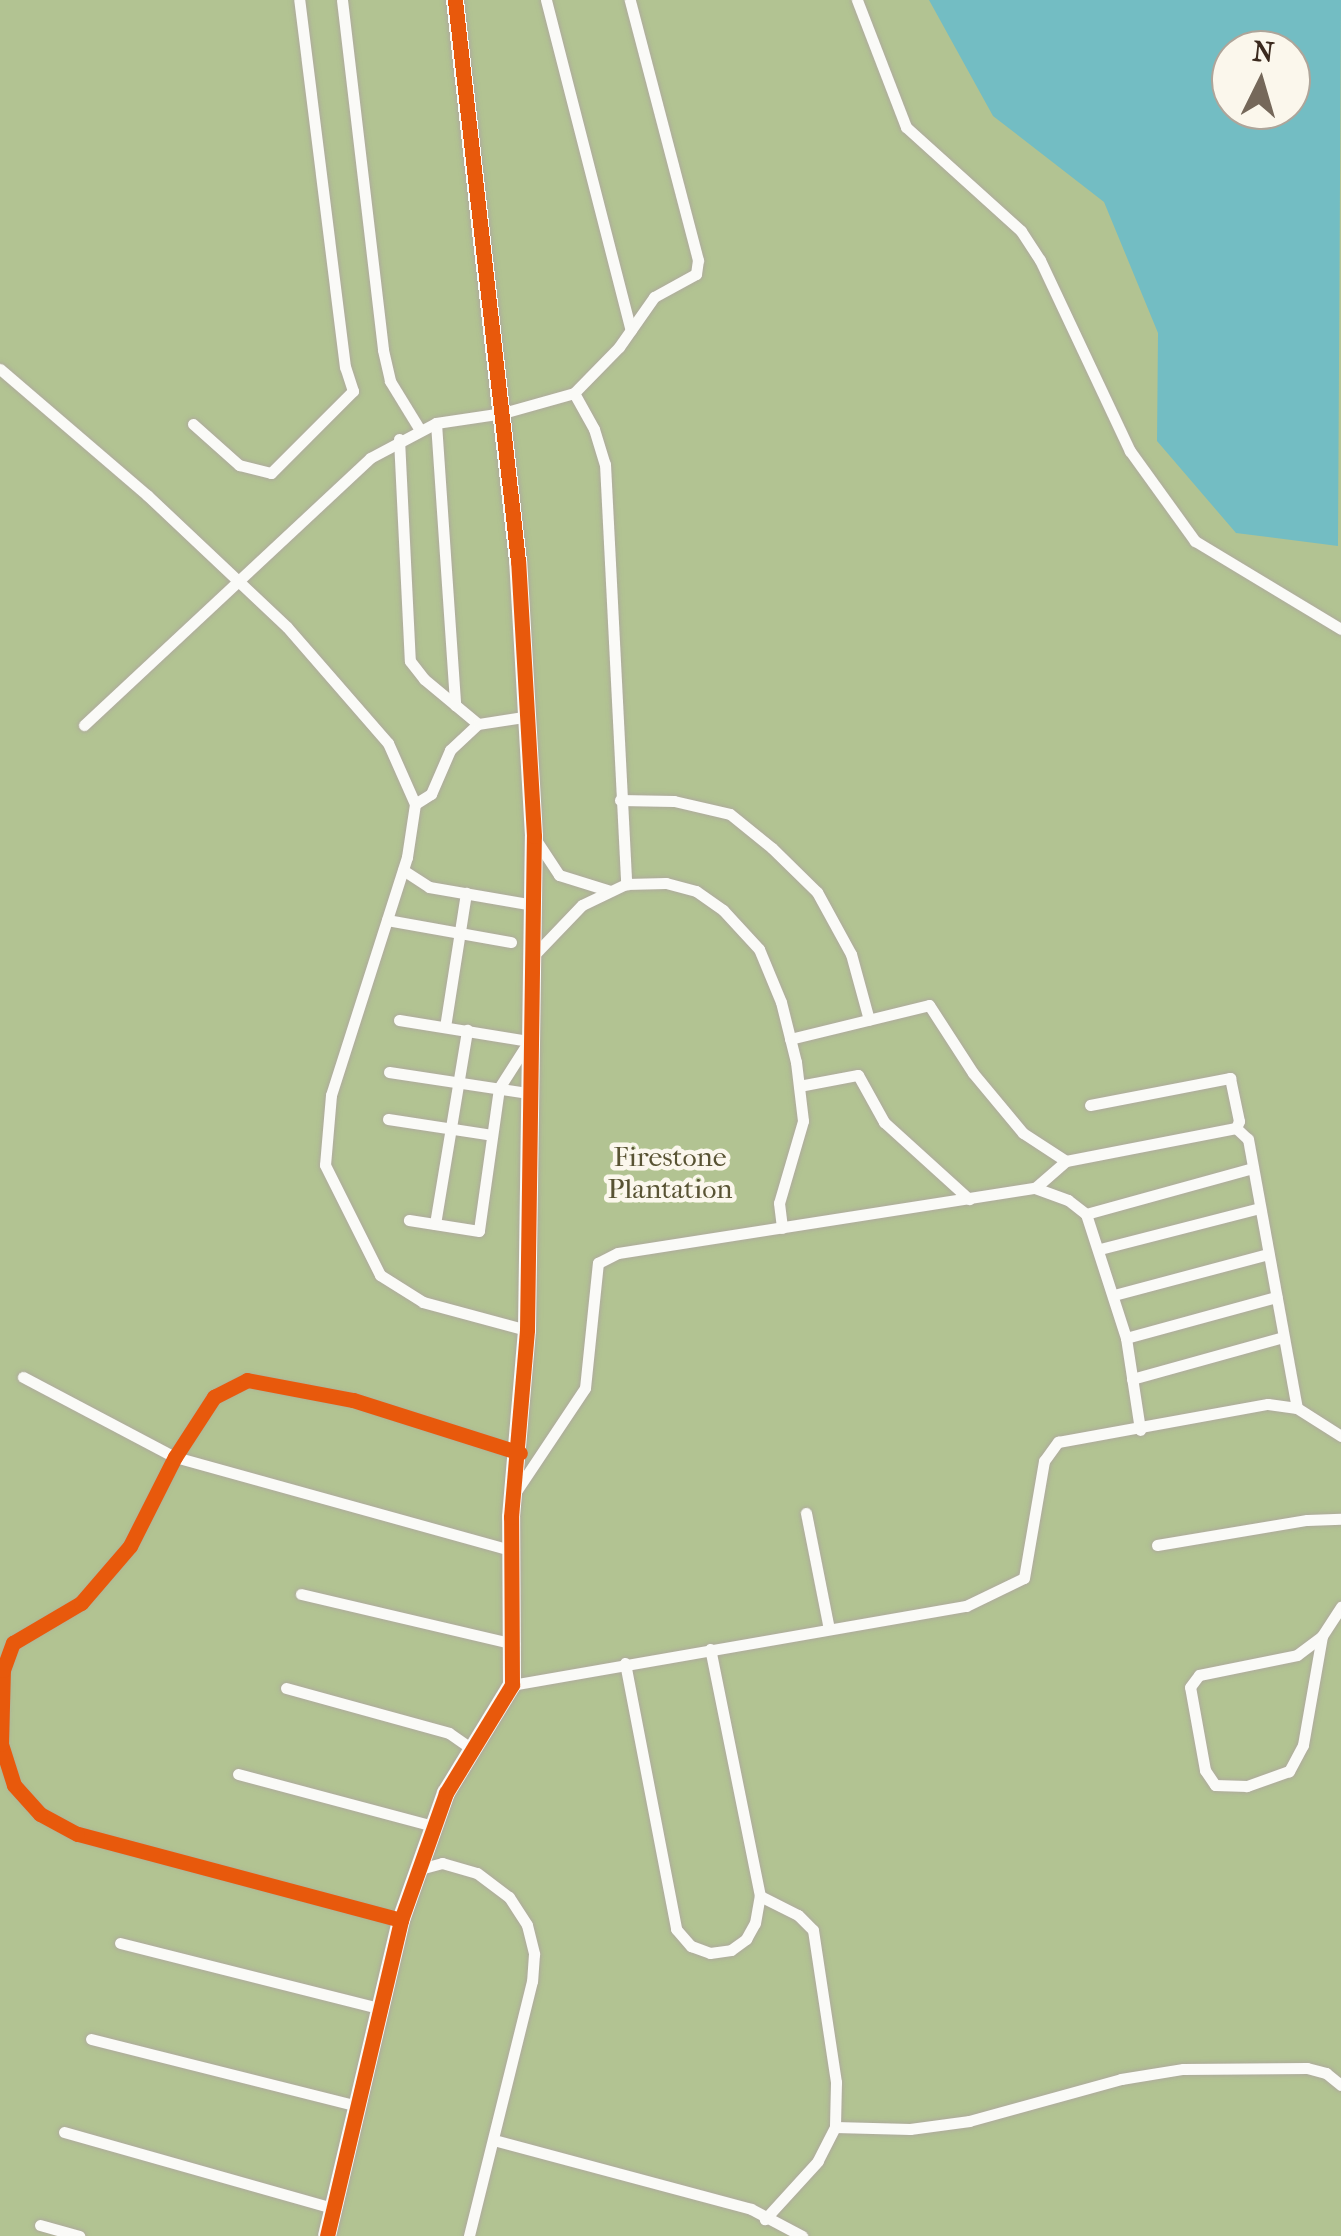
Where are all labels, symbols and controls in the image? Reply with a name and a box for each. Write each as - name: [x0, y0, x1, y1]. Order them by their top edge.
- north arrow: [1211, 30, 1311, 130]
- text: N: [1251, 34, 1276, 69]
- park label: Firestone Plantation: [608, 1140, 732, 1206]

